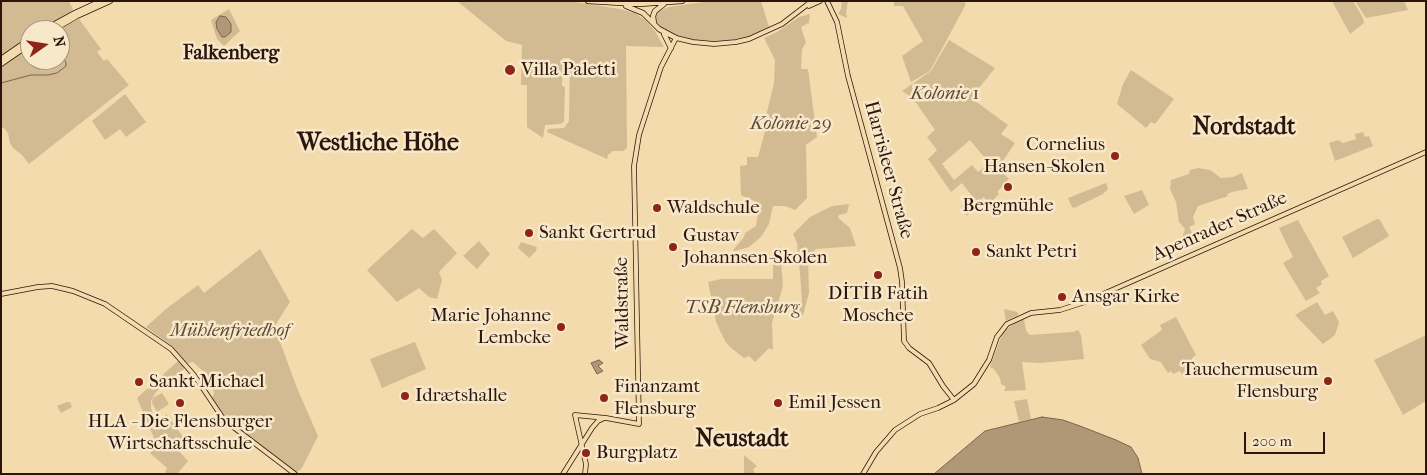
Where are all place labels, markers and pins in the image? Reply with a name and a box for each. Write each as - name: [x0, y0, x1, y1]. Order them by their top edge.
- place label: Villa Paletti: [521, 59, 616, 81]
- marker: Villa Paletti: [503, 63, 517, 77]
- place label: Cornelius Hansen-Skolen: [983, 134, 1105, 178]
- marker: Cornelius Hansen-Skolen: [1109, 150, 1121, 162]
- marker: Bergmühle: [1002, 181, 1014, 193]
- place label: Bergmühle: [962, 195, 1054, 217]
- place label: Waldschule: [667, 197, 760, 219]
- marker: Waldschule: [651, 202, 663, 214]
- place label: Sankt Gertrud: [539, 222, 656, 244]
- place label: Gustav Johannsen-Skolen: [683, 225, 827, 269]
- marker: Sankt Gertrud: [523, 227, 535, 239]
- marker: Gustav Johannsen-Skolen: [667, 241, 679, 253]
- place label: Sankt Petri: [986, 241, 1077, 263]
- marker: Sankt Petri: [970, 246, 982, 258]
- marker: DİTİB Fatih Moschee: [872, 269, 884, 281]
- place label: DİTİB Fatih Moschee: [828, 283, 928, 327]
- place label: Ansgar Kirke: [1072, 286, 1180, 308]
- marker: Ansgar Kirke: [1056, 291, 1068, 303]
- place label: Marie Johanne Lembcke: [431, 305, 551, 349]
- marker: Marie Johanne Lembcke: [555, 321, 567, 333]
- place label: Tauchermuseum Flensburg: [1182, 359, 1318, 403]
- place label: Sankt Michael: [149, 371, 264, 393]
- marker: Tauchermuseum Flensburg: [1322, 375, 1334, 387]
- marker: Sankt Michael: [133, 376, 145, 388]
- place label: Finanzamt Flensburg: [614, 376, 700, 420]
- place label: Idrætshalle: [415, 385, 507, 407]
- marker: Idrætshalle: [399, 390, 411, 402]
- marker: Finanzamt Flensburg: [598, 392, 610, 404]
- place label: Emil Jessen: [788, 392, 881, 414]
- marker: HLA - Die Flensburger Wirtschaftsschule: [174, 397, 186, 409]
- marker: Emil Jessen: [772, 397, 784, 409]
- place label: HLA - Die Flensburger Wirtschaftsschule: [88, 411, 272, 455]
- place label: Burgplatz: [596, 442, 677, 464]
- marker: Burgplatz: [580, 447, 592, 459]

